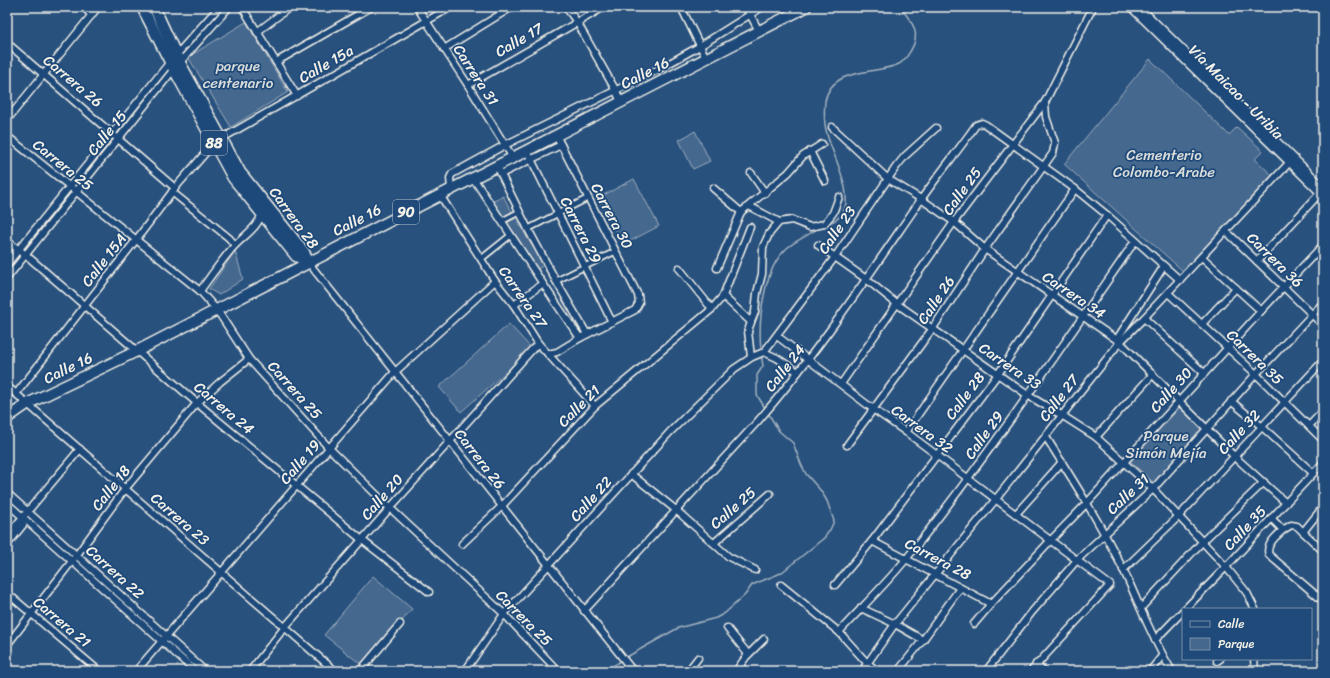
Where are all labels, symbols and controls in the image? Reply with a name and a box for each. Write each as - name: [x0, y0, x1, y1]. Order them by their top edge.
- street label: Calle 17: [490, 15, 549, 64]
- street label: Calle 15a: [293, 37, 359, 90]
- street label: Vía Maicao - Uribia: [1182, 38, 1290, 146]
- street label: Carrera 31: [446, 39, 506, 111]
- street label: Carrera 26: [37, 48, 109, 114]
- street label: Calle 16: [616, 50, 674, 96]
- park label: parque centenario: [203, 53, 274, 96]
- street label: Calle 15: [80, 104, 134, 162]
- road number: 88: [201, 131, 227, 155]
- street label: Carrera 25: [27, 132, 99, 198]
- park label: Cementerio Colombo-Arabe: [1113, 142, 1215, 185]
- street label: Calle 25: [935, 161, 989, 221]
- street label: Carrera 30: [584, 178, 640, 254]
- street label: Carrera 28: [262, 181, 326, 255]
- street label: Carrera 29: [553, 192, 609, 268]
- street label: Calle 16: [328, 197, 386, 243]
- road number: 90: [393, 200, 419, 224]
- street label: Calle 23: [811, 200, 863, 260]
- street label: Carrera 36: [1240, 226, 1310, 294]
- street label: Calle 15A: [75, 227, 133, 293]
- street label: Carrera 27: [492, 260, 555, 335]
- street label: Carrera 34: [1037, 264, 1111, 326]
- street label: Calle 26: [910, 270, 962, 330]
- street label: Carrera 35: [1220, 323, 1290, 391]
- street label: Carrera 33: [973, 335, 1047, 397]
- street label: Calle 24: [758, 338, 812, 398]
- street label: Calle 16: [39, 345, 97, 391]
- street label: Carrera 25: [261, 354, 329, 426]
- street label: Calle 30: [1143, 361, 1199, 419]
- street label: Calle 28: [938, 366, 992, 426]
- street label: Calle 27: [1032, 367, 1087, 427]
- street label: Carrera 24: [188, 375, 260, 441]
- street label: Calle 21: [551, 378, 607, 434]
- street label: Carrera 32: [885, 398, 959, 461]
- street label: Calle 32: [1211, 403, 1267, 461]
- street label: Calle 29: [957, 405, 1011, 465]
- street label: Carrera 26: [448, 423, 512, 495]
- park label: Parque Simón Mejía: [1125, 423, 1207, 466]
- street label: Calle 19: [273, 434, 327, 490]
- street label: Calle 18: [85, 459, 137, 517]
- street label: Calle 31: [1100, 467, 1156, 521]
- street label: Calle 20: [354, 468, 410, 526]
- street label: Calle 22: [563, 470, 619, 528]
- street label: Calle 25: [704, 480, 762, 536]
- street label: Carrera 23: [145, 486, 215, 552]
- street label: Calle 35: [1217, 499, 1273, 557]
- street label: Carrera 28: [900, 531, 976, 587]
- street label: Carrera 22: [80, 538, 151, 606]
- street label: Carrera 25: [489, 583, 559, 653]
- street label: Carrera 21: [27, 590, 97, 654]
- legend: [1182, 608, 1312, 660]
- text: Calle: [1218, 613, 1245, 635]
- text: Parque: [1218, 633, 1255, 655]

